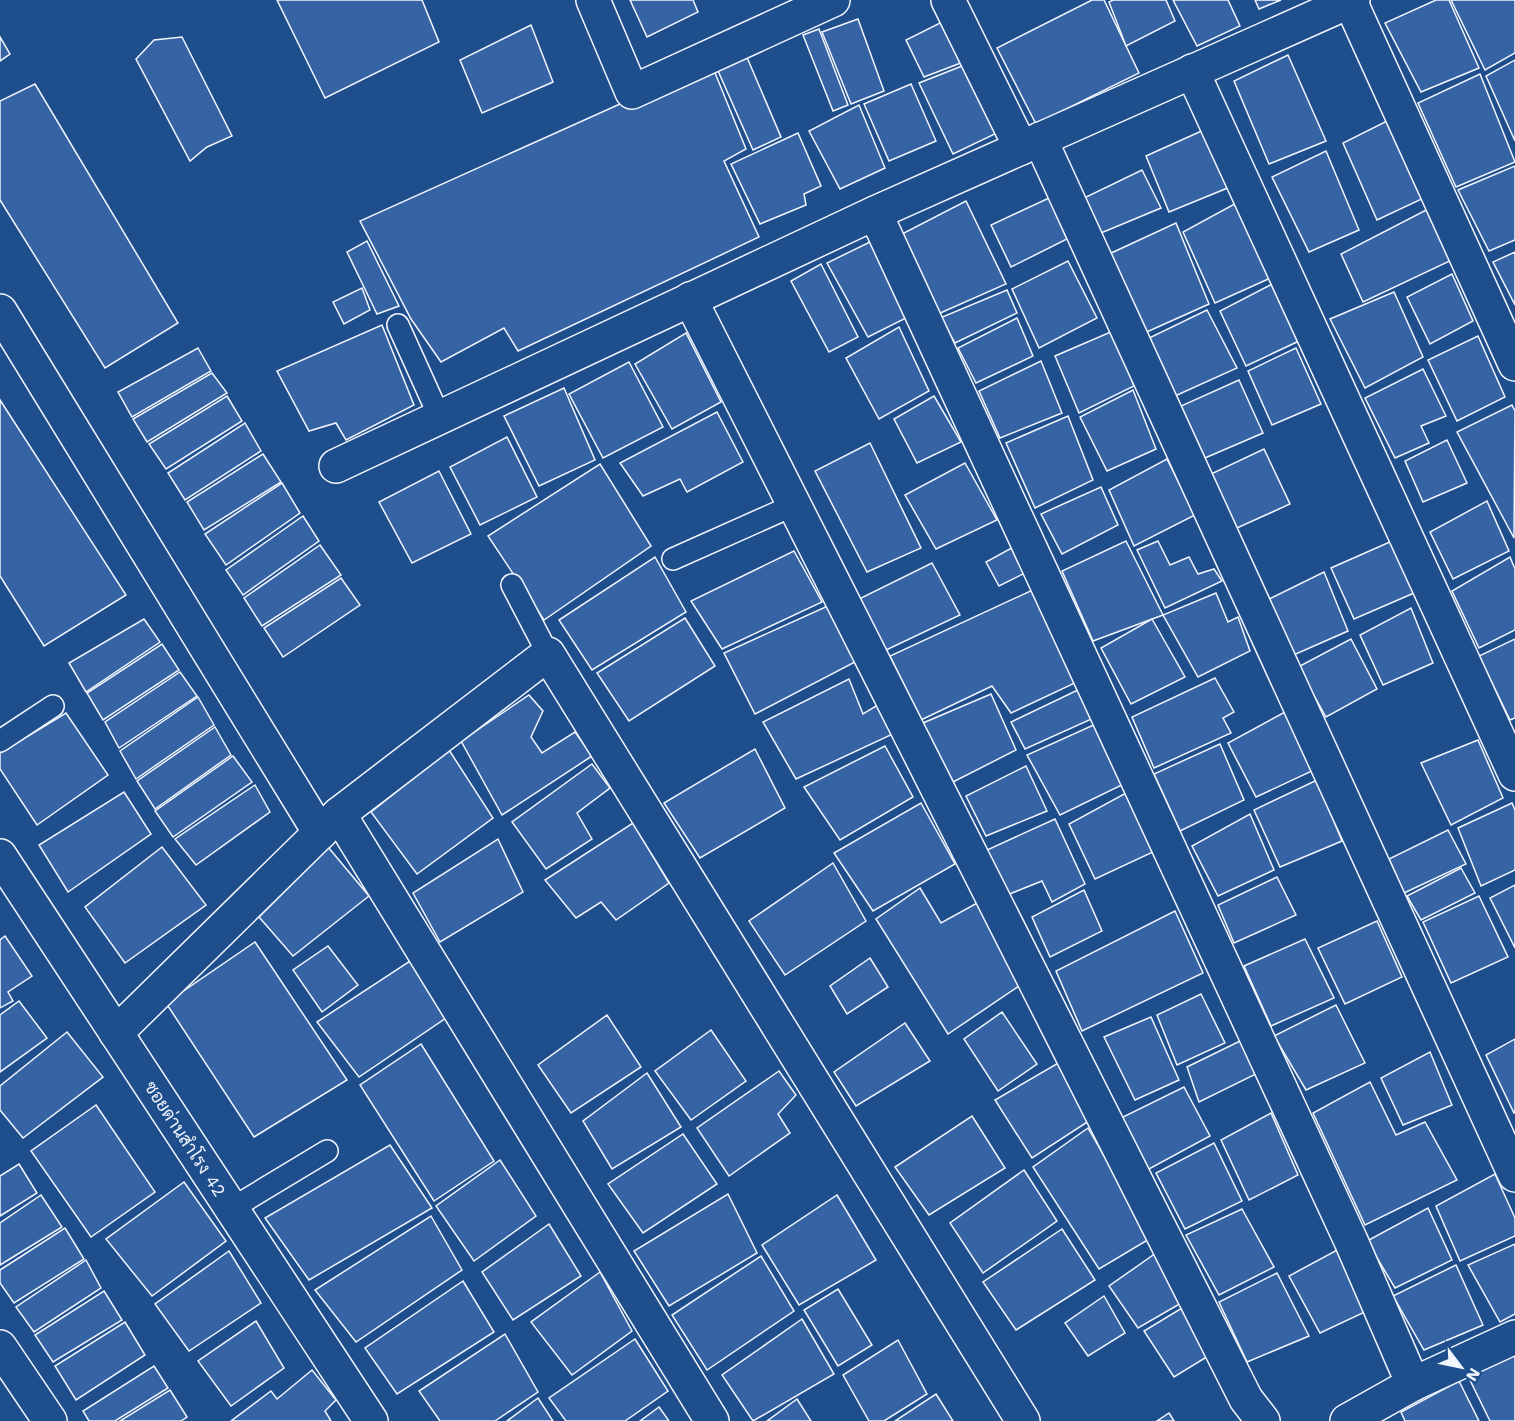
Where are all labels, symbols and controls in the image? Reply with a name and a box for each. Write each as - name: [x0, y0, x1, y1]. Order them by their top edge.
- street label: ซอยด่านสำโรง 42: [140, 1076, 232, 1200]
- north arrow: [1431, 1337, 1491, 1397]
- text: N: [1462, 1365, 1484, 1385]

